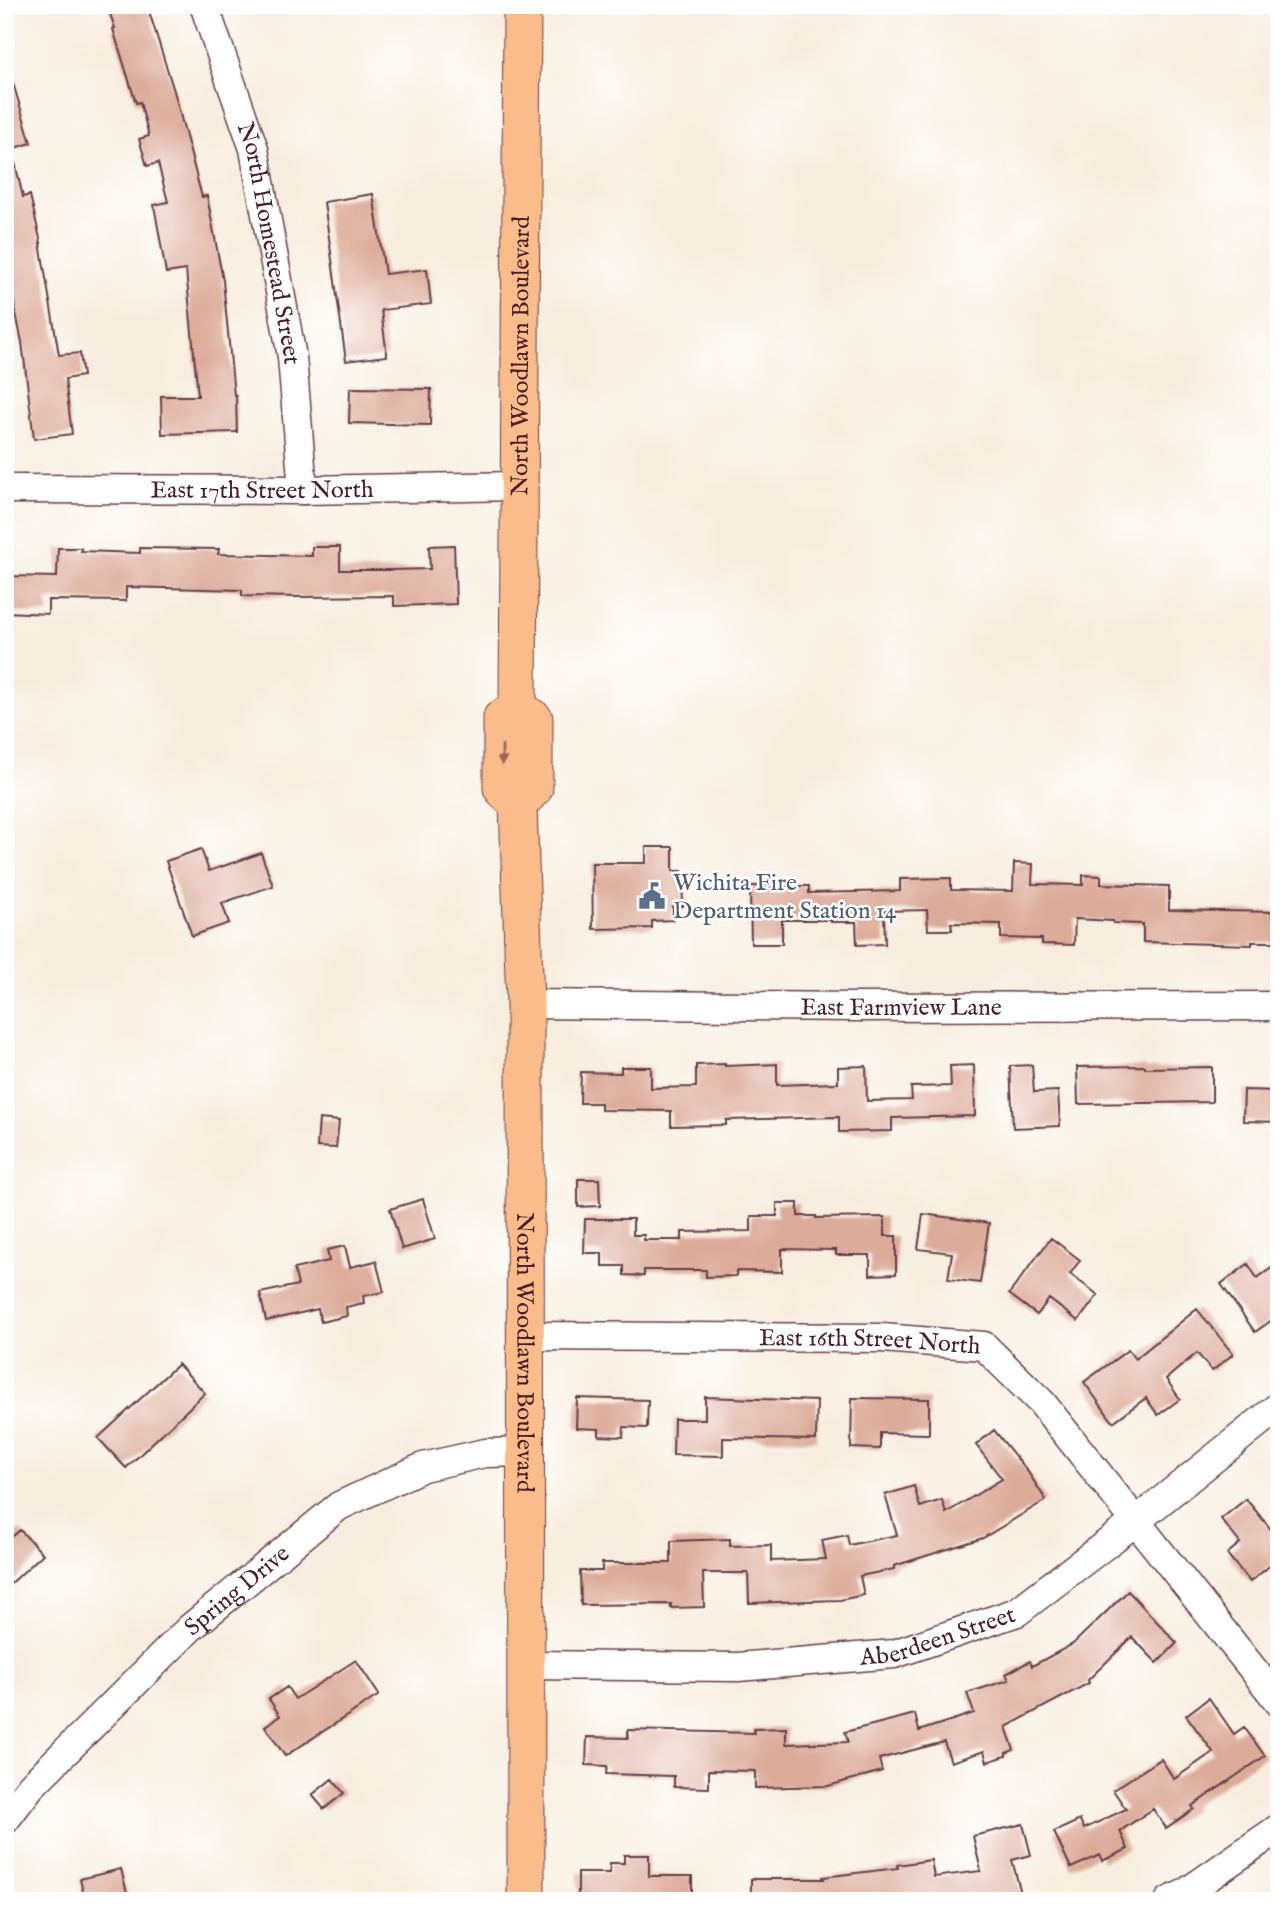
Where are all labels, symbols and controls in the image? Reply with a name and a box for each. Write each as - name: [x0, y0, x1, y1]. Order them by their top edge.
- street label: North Homestead Street: [229, 118, 307, 366]
- street label: North Woodlawn Boulevard: [505, 216, 538, 496]
- street label: East 17th Street North: [150, 475, 374, 507]
- one-way arrow: [496, 744, 508, 766]
- place label: Wichita Fire Department Station 14: [673, 868, 897, 927]
- public building icon: Wichita Fire Department Station 14: [637, 881, 667, 911]
- street label: East Farmview Lane: [800, 993, 1002, 1024]
- street label: North Woodlawn Boulevard: [508, 1213, 540, 1493]
- street label: East 16th Street North: [759, 1323, 982, 1363]
- street label: Spring Drive: [178, 1539, 297, 1643]
- street label: Aberdeen Street: [858, 1600, 1020, 1674]

